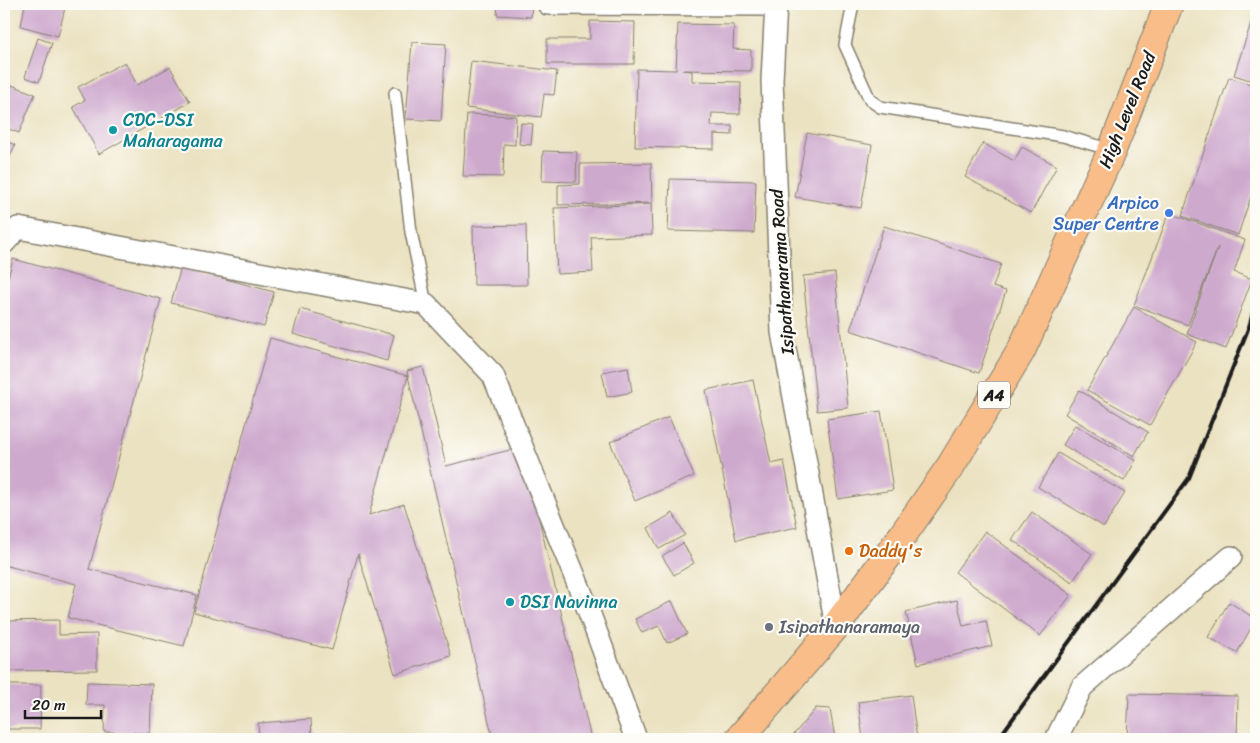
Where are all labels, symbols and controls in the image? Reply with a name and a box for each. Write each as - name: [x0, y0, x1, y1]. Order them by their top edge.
- street label: High Level Road: [1089, 45, 1166, 173]
- place label: CDC-DSI Maharagama: [123, 104, 224, 157]
- marker: CDC-DSI Maharagama: [107, 124, 119, 136]
- street label: Isipathanarama Road: [760, 187, 804, 357]
- place label: Arpico Super Centre: [1053, 187, 1159, 240]
- marker: Arpico Super Centre: [1163, 207, 1175, 219]
- road number: A4: [978, 382, 1010, 408]
- place label: Daddy's: [859, 535, 923, 567]
- marker: Daddy's: [843, 545, 855, 557]
- place label: DSI Navinna: [520, 586, 617, 618]
- marker: DSI Navinna: [504, 596, 516, 608]
- place label: Isipathanaramaya: [778, 611, 920, 643]
- marker: Isipathanaramaya: [763, 621, 775, 633]
- scale bar: [25, 688, 101, 720]
- text: 20 m: [32, 692, 66, 718]

